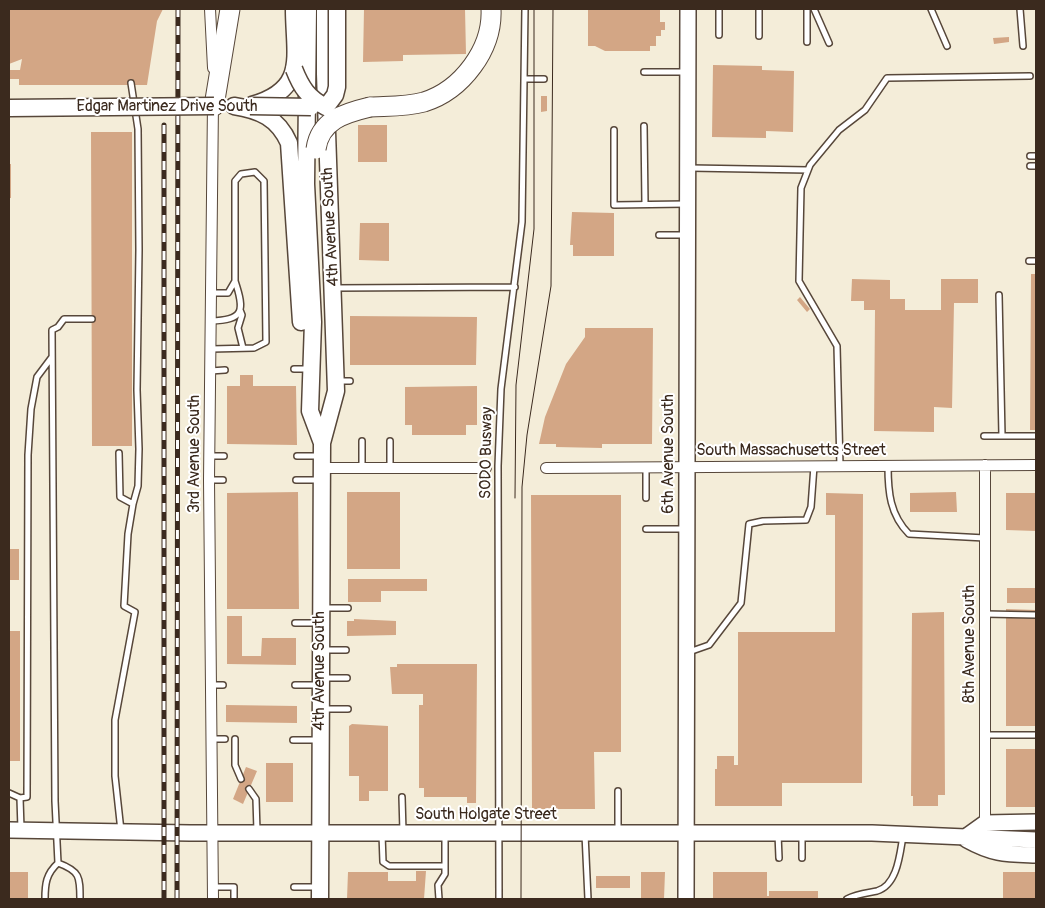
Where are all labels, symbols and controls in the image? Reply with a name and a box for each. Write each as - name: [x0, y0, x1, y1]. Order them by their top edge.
- street label: Edgar Martinez Drive South: [77, 97, 257, 117]
- street label: 4th Avenue South: [318, 167, 344, 287]
- street label: 6th Avenue South: [659, 394, 679, 514]
- street label: 3rd Avenue South: [185, 395, 205, 513]
- street label: SODO Busway: [477, 407, 497, 499]
- street label: South Massachusetts Street: [696, 441, 886, 461]
- street label: 8th Avenue South: [960, 585, 980, 703]
- street label: 4th Avenue South: [310, 611, 330, 731]
- street label: South Holgate Street: [415, 805, 557, 825]

